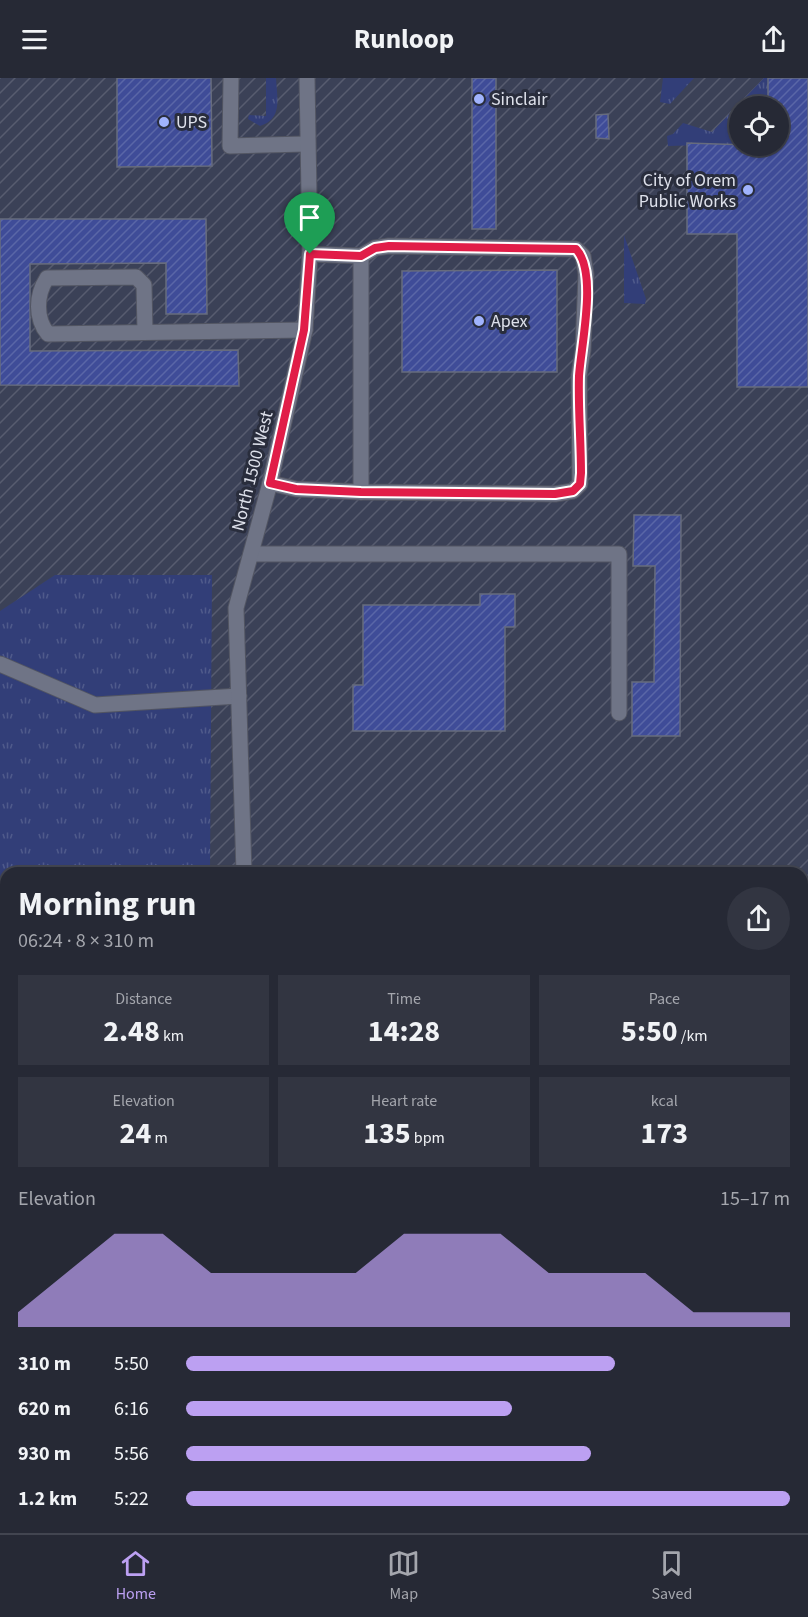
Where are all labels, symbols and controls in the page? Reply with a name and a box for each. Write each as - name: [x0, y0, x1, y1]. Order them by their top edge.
- text: Runloop: [354, 20, 454, 59]
- icon: menu: [18, 23, 51, 56]
- icon: share: [757, 23, 790, 56]
- place label: Sinclair: [491, 87, 548, 112]
- marker: Sinclair: [472, 92, 486, 106]
- map controls: [729, 96, 789, 156]
- button: locate: [729, 96, 789, 156]
- place label: UPS: [176, 110, 207, 135]
- marker: UPS: [157, 115, 171, 129]
- place label: City of Orem Public Works: [639, 168, 736, 214]
- marker: City of Orem Public Works: [741, 183, 755, 197]
- pin: [284, 192, 335, 254]
- icon: arrive: [293, 201, 326, 234]
- place label: Apex: [491, 309, 528, 334]
- marker: Apex: [472, 314, 486, 328]
- street label: North 1500 West: [225, 408, 279, 534]
- text: Morning run: [18, 881, 196, 928]
- button: share: [727, 887, 790, 950]
- text: 06:24 · 8 × 310 m: [18, 927, 154, 955]
- text: Distance: [115, 988, 172, 1010]
- text: Time: [387, 988, 421, 1010]
- text: Pace: [649, 988, 680, 1010]
- text: 2.48: [103, 1010, 160, 1053]
- text: 14:28: [368, 1010, 440, 1053]
- text: 5:50: [621, 1010, 678, 1053]
- text: km: [160, 1025, 184, 1047]
- text: /km: [678, 1025, 708, 1047]
- text: Elevation: [113, 1090, 175, 1112]
- text: Heart rate: [371, 1090, 437, 1112]
- text: kcal: [651, 1090, 678, 1112]
- text: 24: [120, 1112, 151, 1155]
- text: 135: [363, 1112, 411, 1155]
- text: 173: [641, 1112, 688, 1155]
- text: m: [151, 1127, 168, 1149]
- text: bpm: [411, 1127, 445, 1149]
- text: Elevation: [18, 1185, 96, 1213]
- text: 15–17 m: [720, 1185, 790, 1213]
- text: 310 m: [18, 1350, 71, 1378]
- text: 5:50: [114, 1350, 149, 1378]
- text: 620 m: [18, 1395, 71, 1423]
- text: 6:16: [114, 1395, 149, 1423]
- text: 930 m: [18, 1440, 71, 1468]
- text: 5:56: [114, 1440, 149, 1468]
- text: 1.2 km: [18, 1485, 77, 1513]
- text: 5:22: [114, 1485, 149, 1513]
- tab: Home: [116, 1547, 156, 1605]
- tab: Map: [387, 1547, 420, 1605]
- tab: Saved: [652, 1547, 692, 1605]

